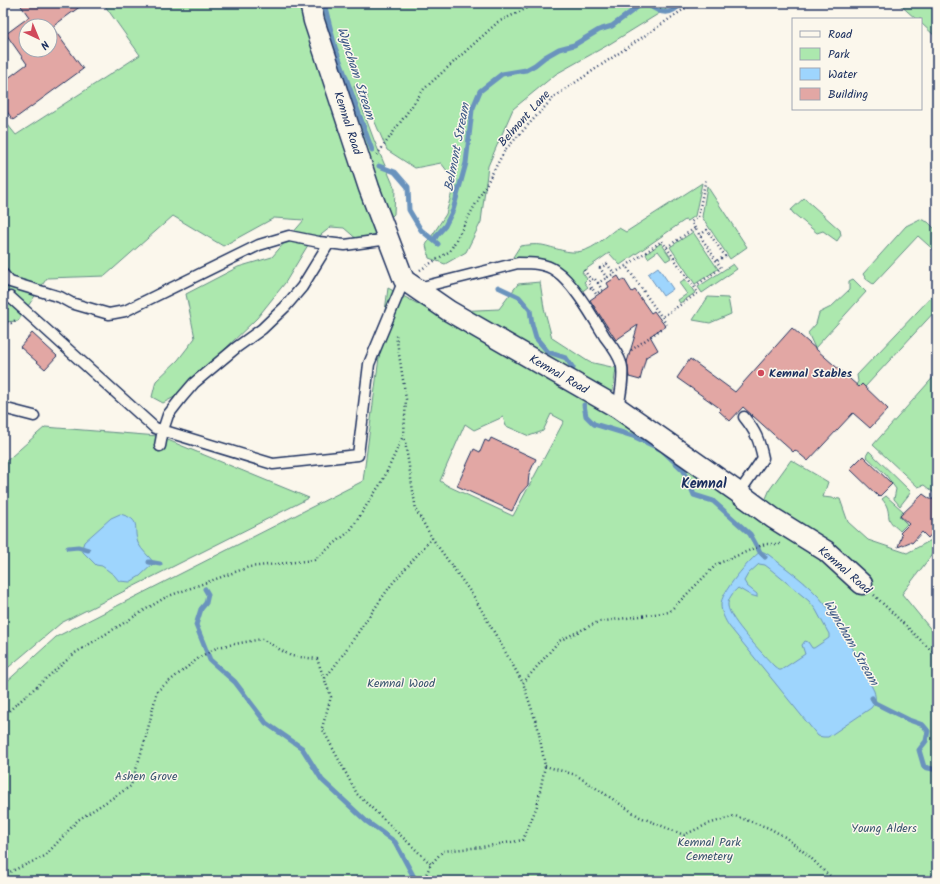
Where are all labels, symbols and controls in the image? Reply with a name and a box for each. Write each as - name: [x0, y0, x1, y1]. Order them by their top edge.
- north arrow: [18, 18, 58, 58]
- legend: [792, 18, 922, 110]
- water label: Wyncham Stream: [331, 25, 381, 124]
- text: Road: [828, 25, 853, 44]
- text: N: [35, 36, 53, 53]
- text: Park: [828, 45, 850, 64]
- text: Water: [828, 65, 858, 84]
- street label: Belmont Lane: [494, 85, 556, 151]
- text: Building: [828, 85, 868, 104]
- street label: Kemnal Road: [328, 89, 367, 158]
- water label: Belmont Stream: [439, 100, 477, 193]
- street label: Kemnal Road: [525, 350, 593, 400]
- place label: Kemnal Stables: [769, 364, 852, 383]
- marker: Kemnal Stables: [756, 368, 766, 378]
- district label: Kemnal: [681, 473, 727, 495]
- street label: Kemnal Road: [814, 542, 877, 600]
- water label: Wyncham Stream: [818, 596, 885, 691]
- park label: Kemnal Wood: [367, 674, 436, 693]
- park label: Ashen Grove: [115, 767, 178, 786]
- park label: Young Alders: [851, 819, 917, 838]
- park label: Kemnal Park Cemetery: [677, 833, 741, 866]

